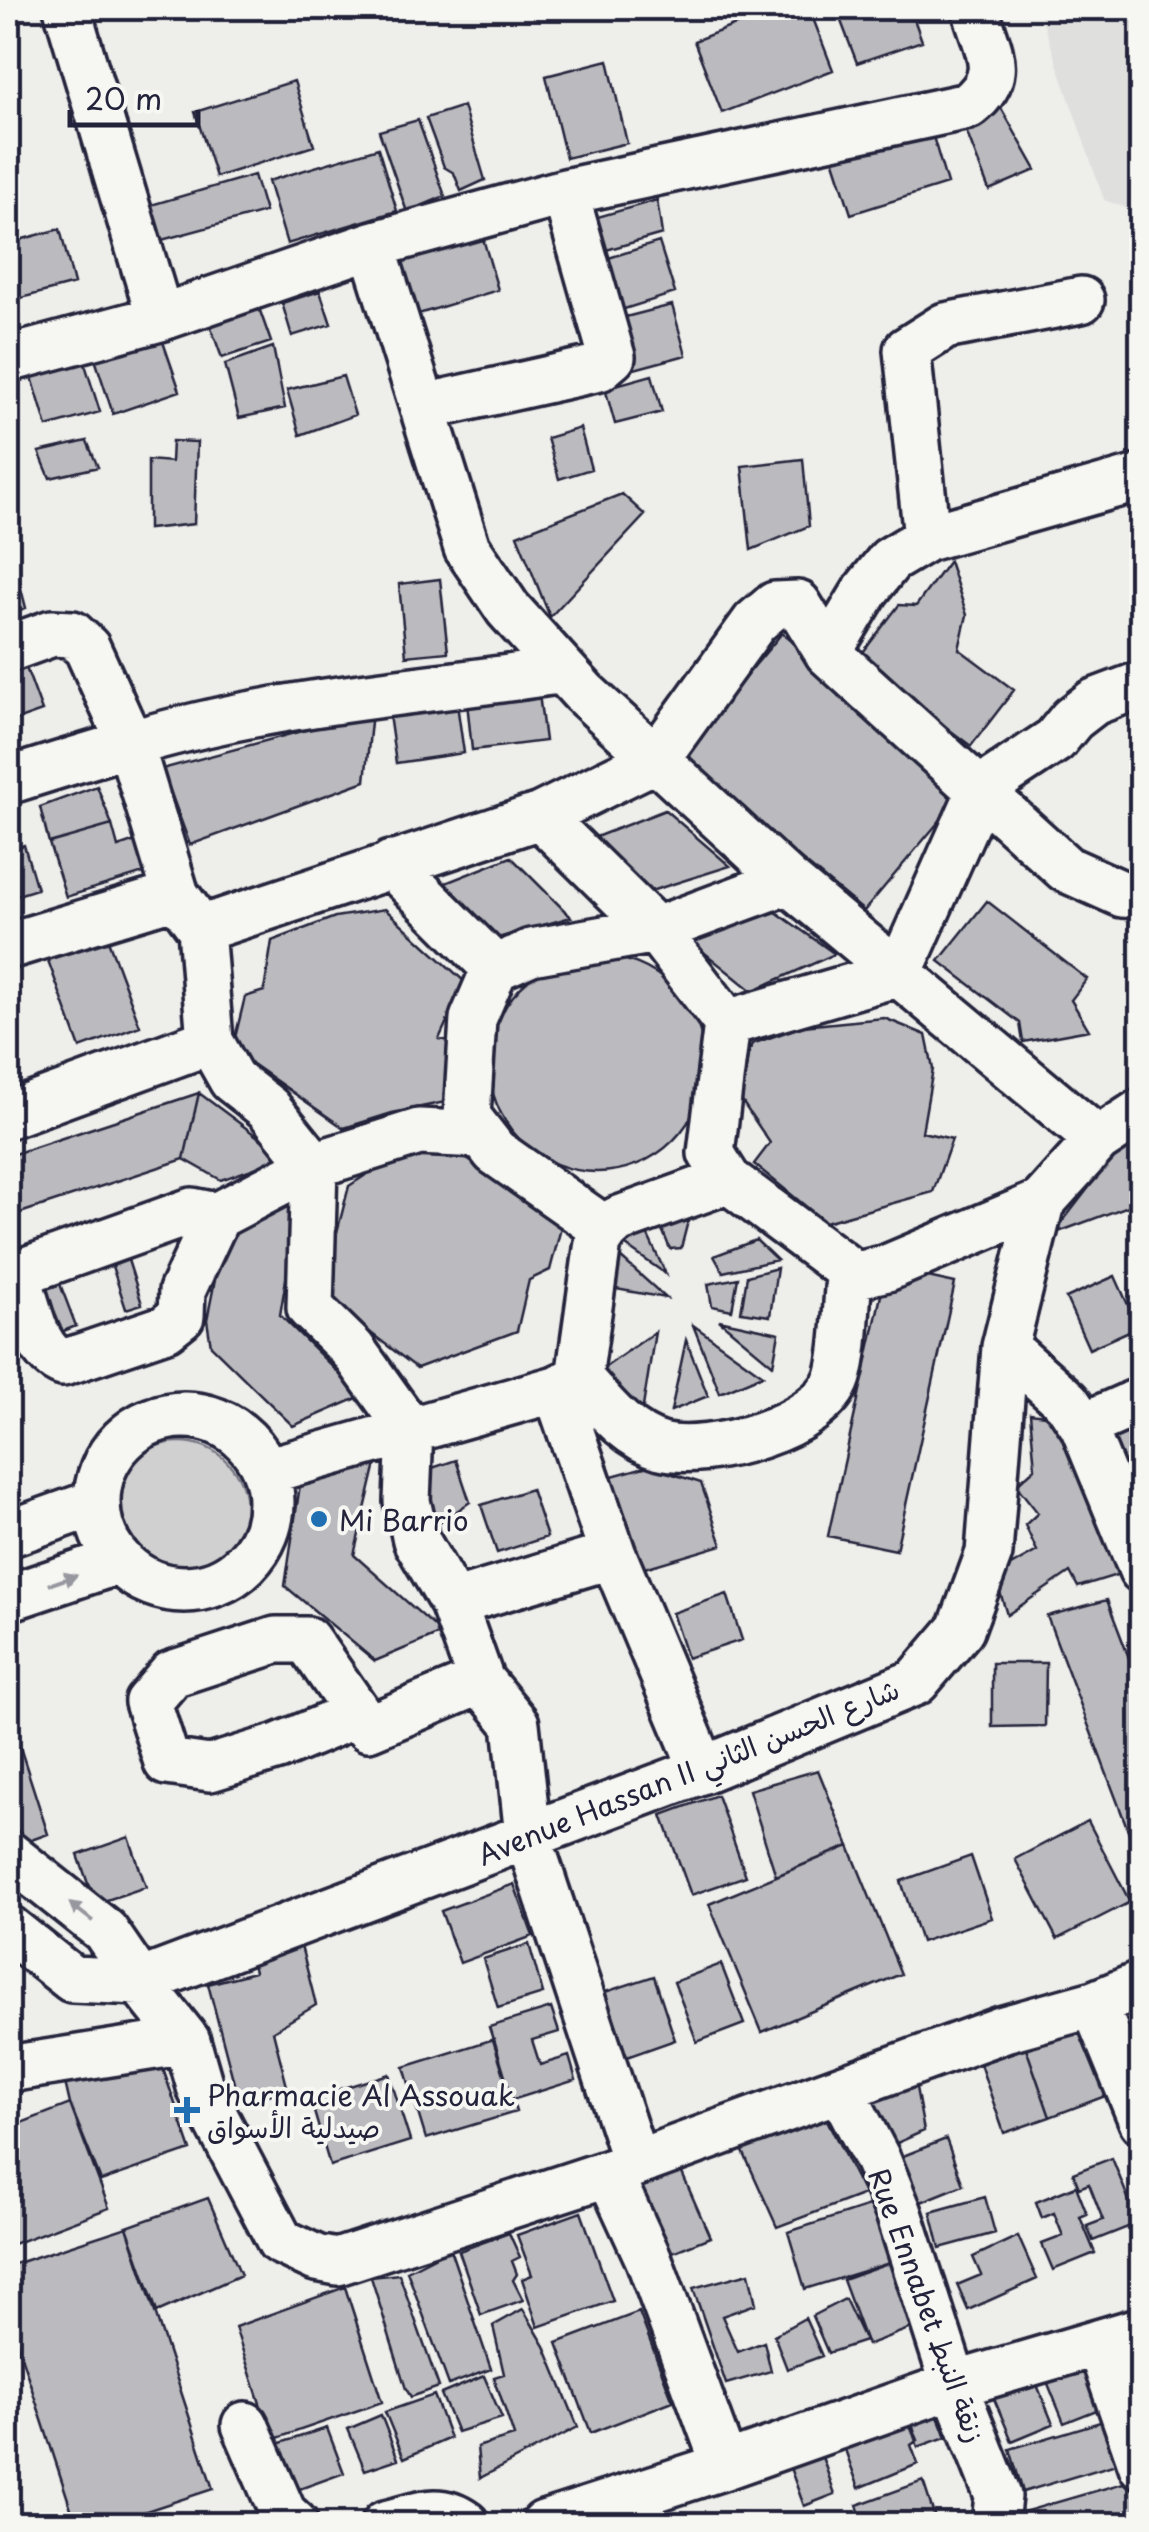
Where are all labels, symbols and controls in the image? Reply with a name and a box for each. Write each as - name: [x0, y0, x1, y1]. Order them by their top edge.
- scale bar: [70, 65, 198, 127]
- text: 20 m: [85, 75, 162, 120]
- place label: Mi Barrio: [339, 1498, 469, 1541]
- marker: Mi Barrio: [308, 1508, 330, 1530]
- one-way arrow: [48, 1571, 78, 1586]
- street label: Avenue Hassan II شارع الحسن الثاني: [471, 1666, 907, 1880]
- one-way arrow: [68, 1902, 93, 1923]
- place label: Pharmacie Al Assouak صيدلية الأسواق: [207, 2073, 515, 2148]
- marker: Pharmacie Al Assouak صيدلية الأسواق: [176, 2099, 198, 2121]
- street label: Rue Ennabet زنقة النبط: [858, 2162, 998, 2448]

